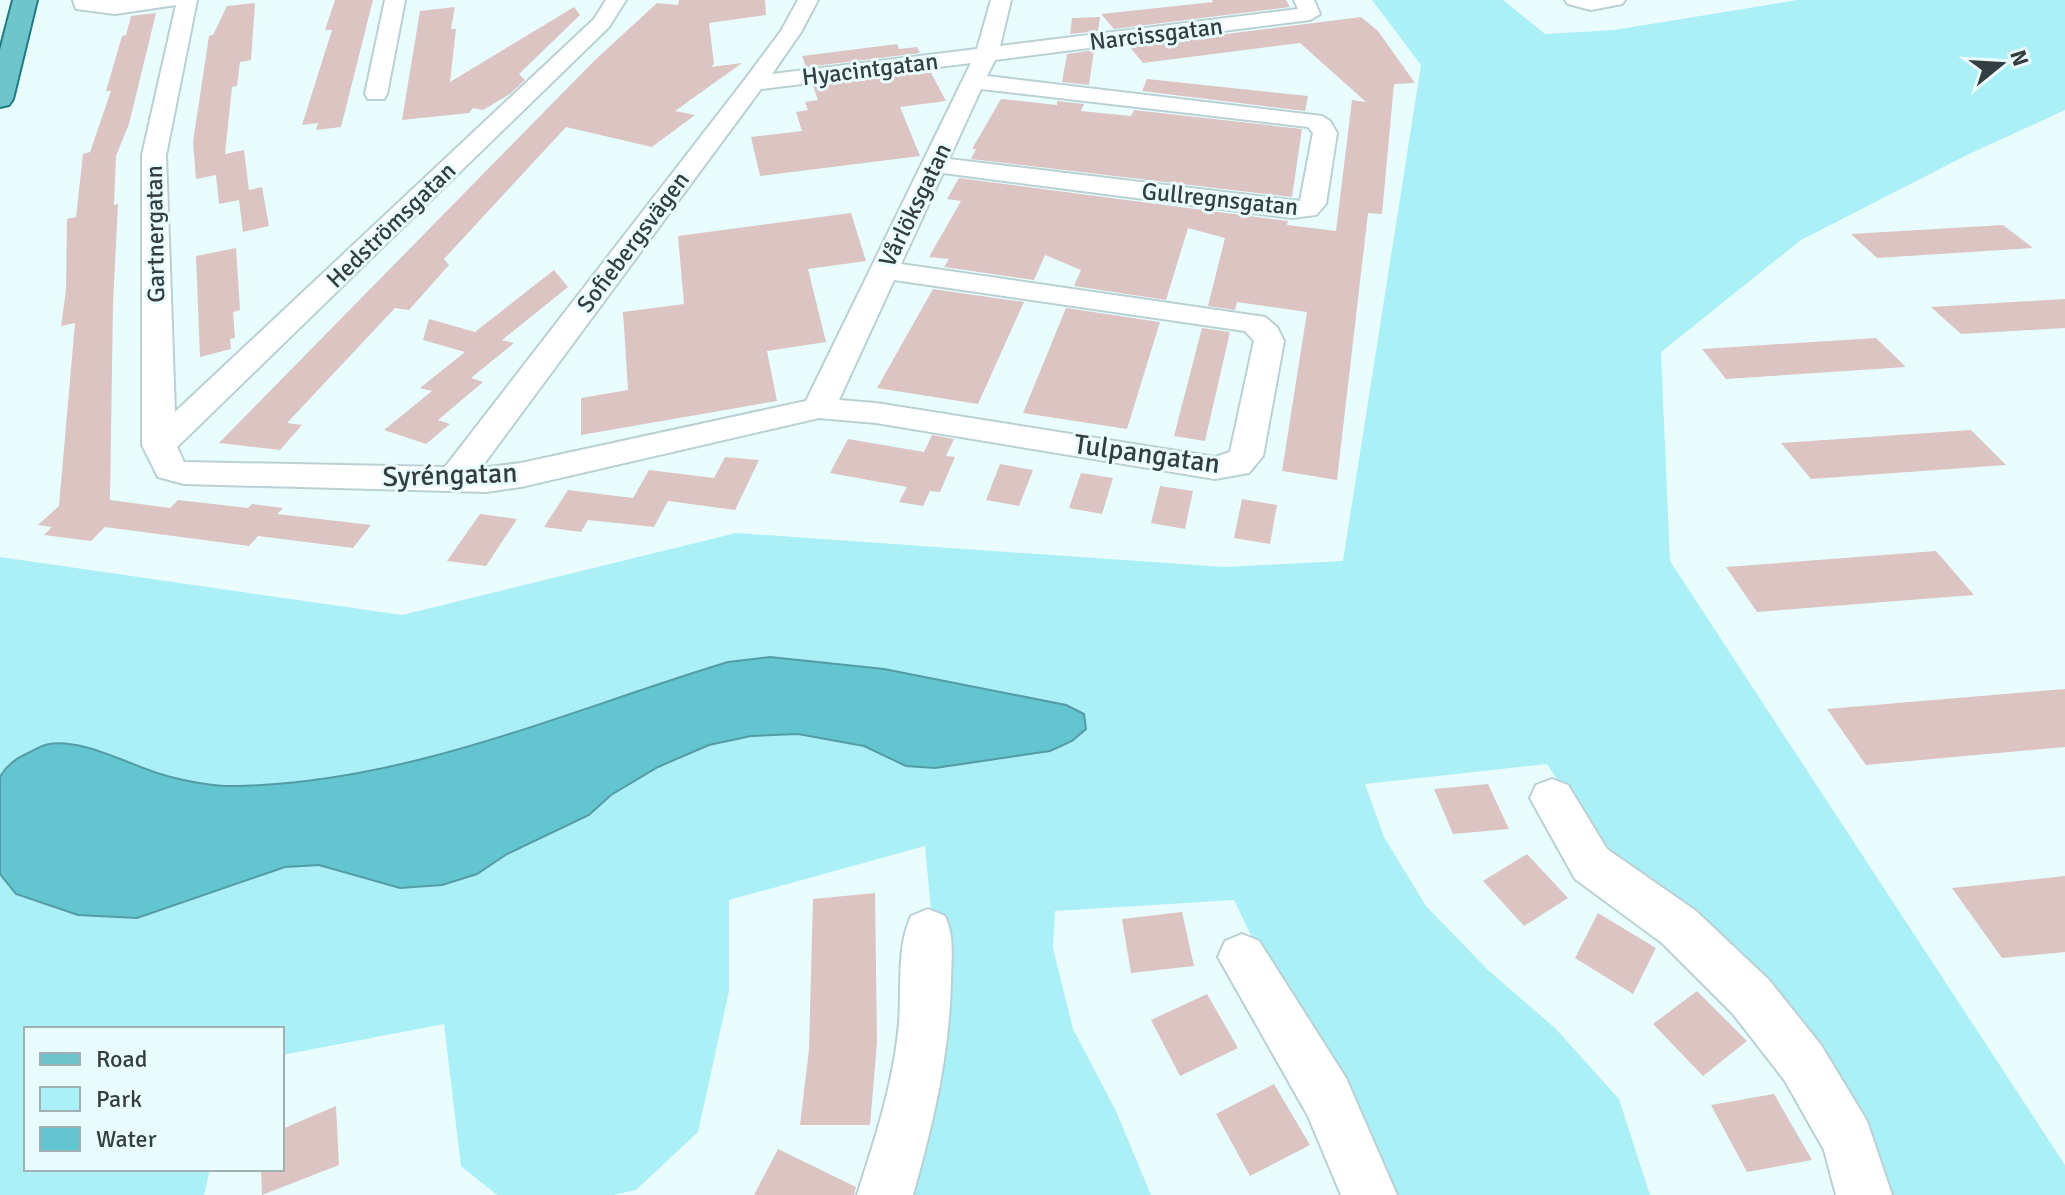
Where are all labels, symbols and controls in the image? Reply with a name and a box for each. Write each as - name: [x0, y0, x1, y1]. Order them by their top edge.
- street label: Narcissgatan: [1088, 11, 1224, 57]
- north arrow: [1961, 24, 2041, 104]
- street label: Hyacintgatan: [800, 46, 940, 92]
- text: N: [2004, 47, 2035, 69]
- street label: Vårlöksgatan: [872, 138, 958, 272]
- street label: Hedströmsgatan: [320, 156, 462, 294]
- street label: Gartnergatan: [139, 165, 171, 303]
- street label: Sofiebergsvägen: [570, 166, 696, 318]
- street label: Gullregnsgatan: [1140, 176, 1300, 222]
- street label: Tulpangatan: [1072, 427, 1222, 481]
- street label: Syréngatan: [382, 456, 518, 494]
- legend: [24, 1027, 284, 1171]
- text: Road: [96, 1044, 147, 1074]
- text: Park: [96, 1084, 142, 1114]
- text: Water: [96, 1124, 157, 1154]

